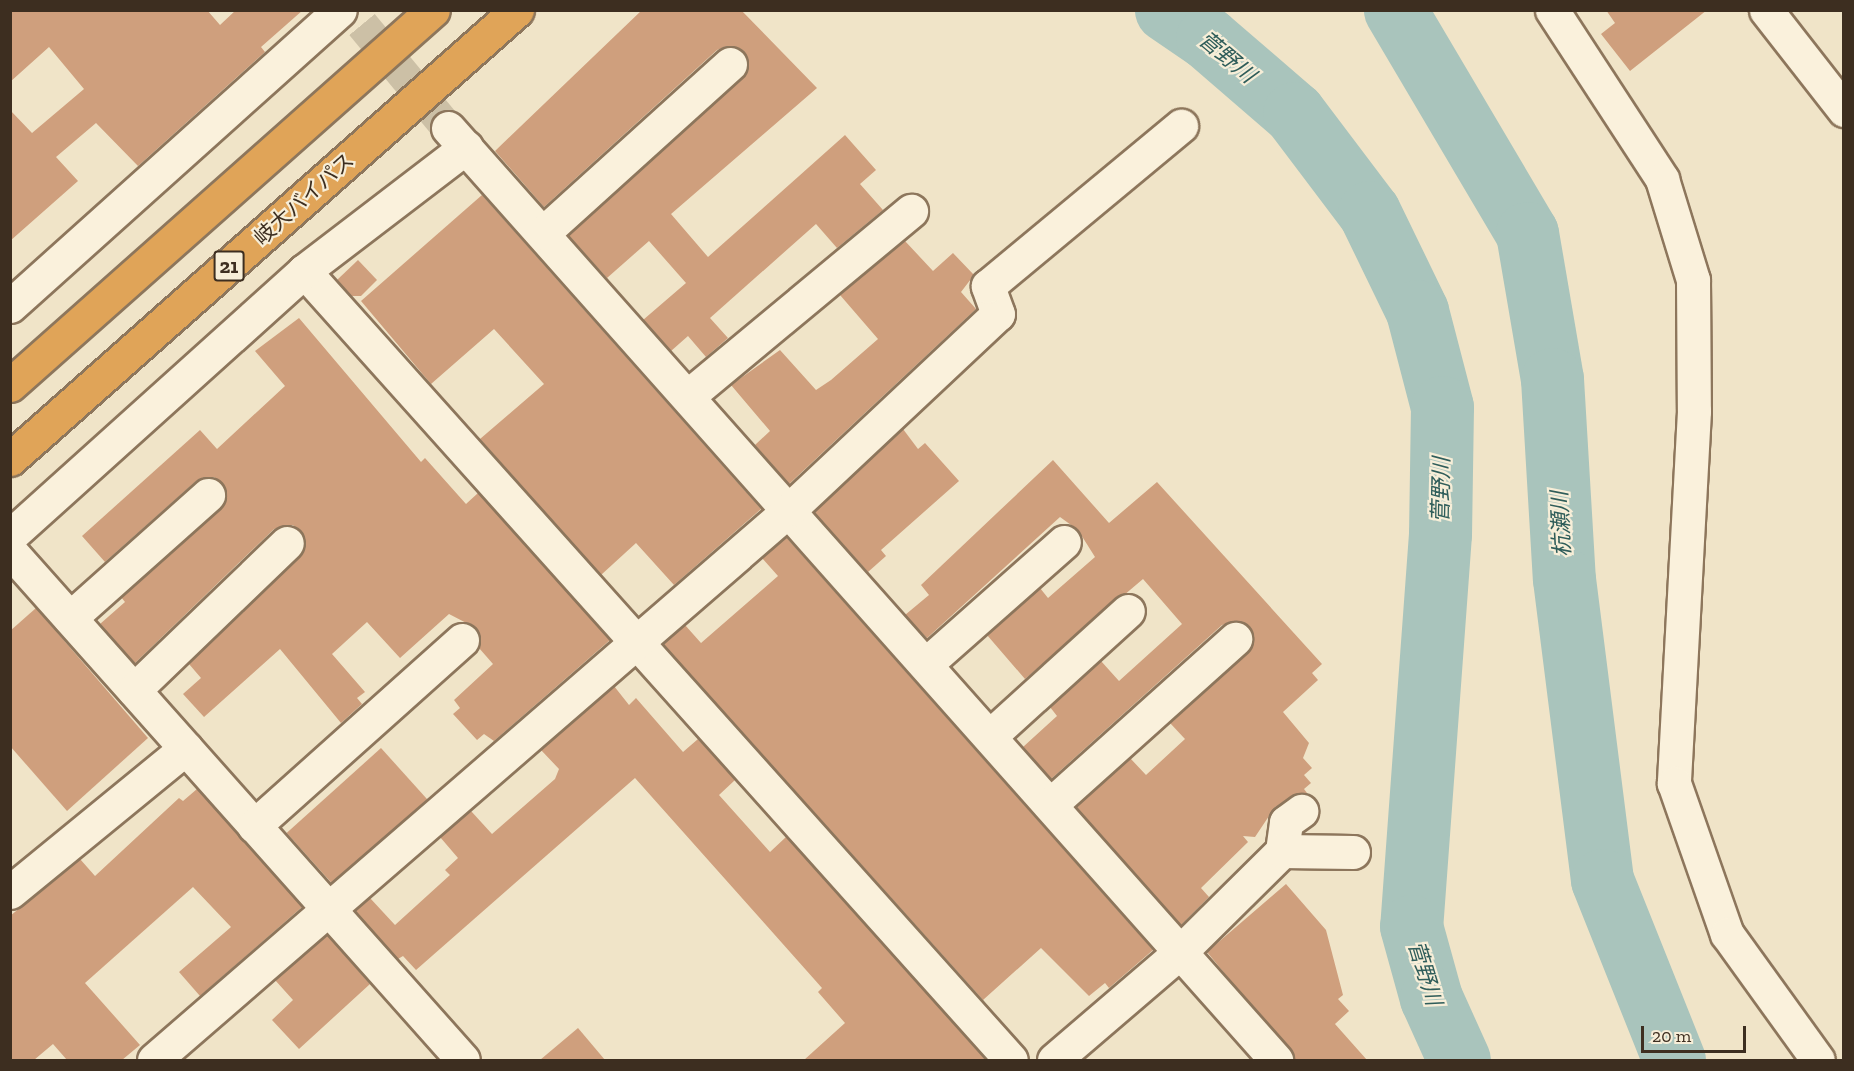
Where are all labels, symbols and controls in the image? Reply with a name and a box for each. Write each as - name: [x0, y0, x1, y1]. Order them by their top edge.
- water label: 菅野川: [1193, 26, 1261, 88]
- street label: 岐大バイパス: [249, 147, 359, 251]
- road number: 21: [212, 249, 246, 283]
- water label: 菅野川: [1427, 457, 1455, 523]
- water label: 杭瀬川: [1546, 490, 1576, 558]
- water label: 菅野川: [1403, 938, 1447, 1008]
- scale bar: [1644, 1014, 1749, 1052]
- text: 20 m: [1652, 1025, 1691, 1047]

